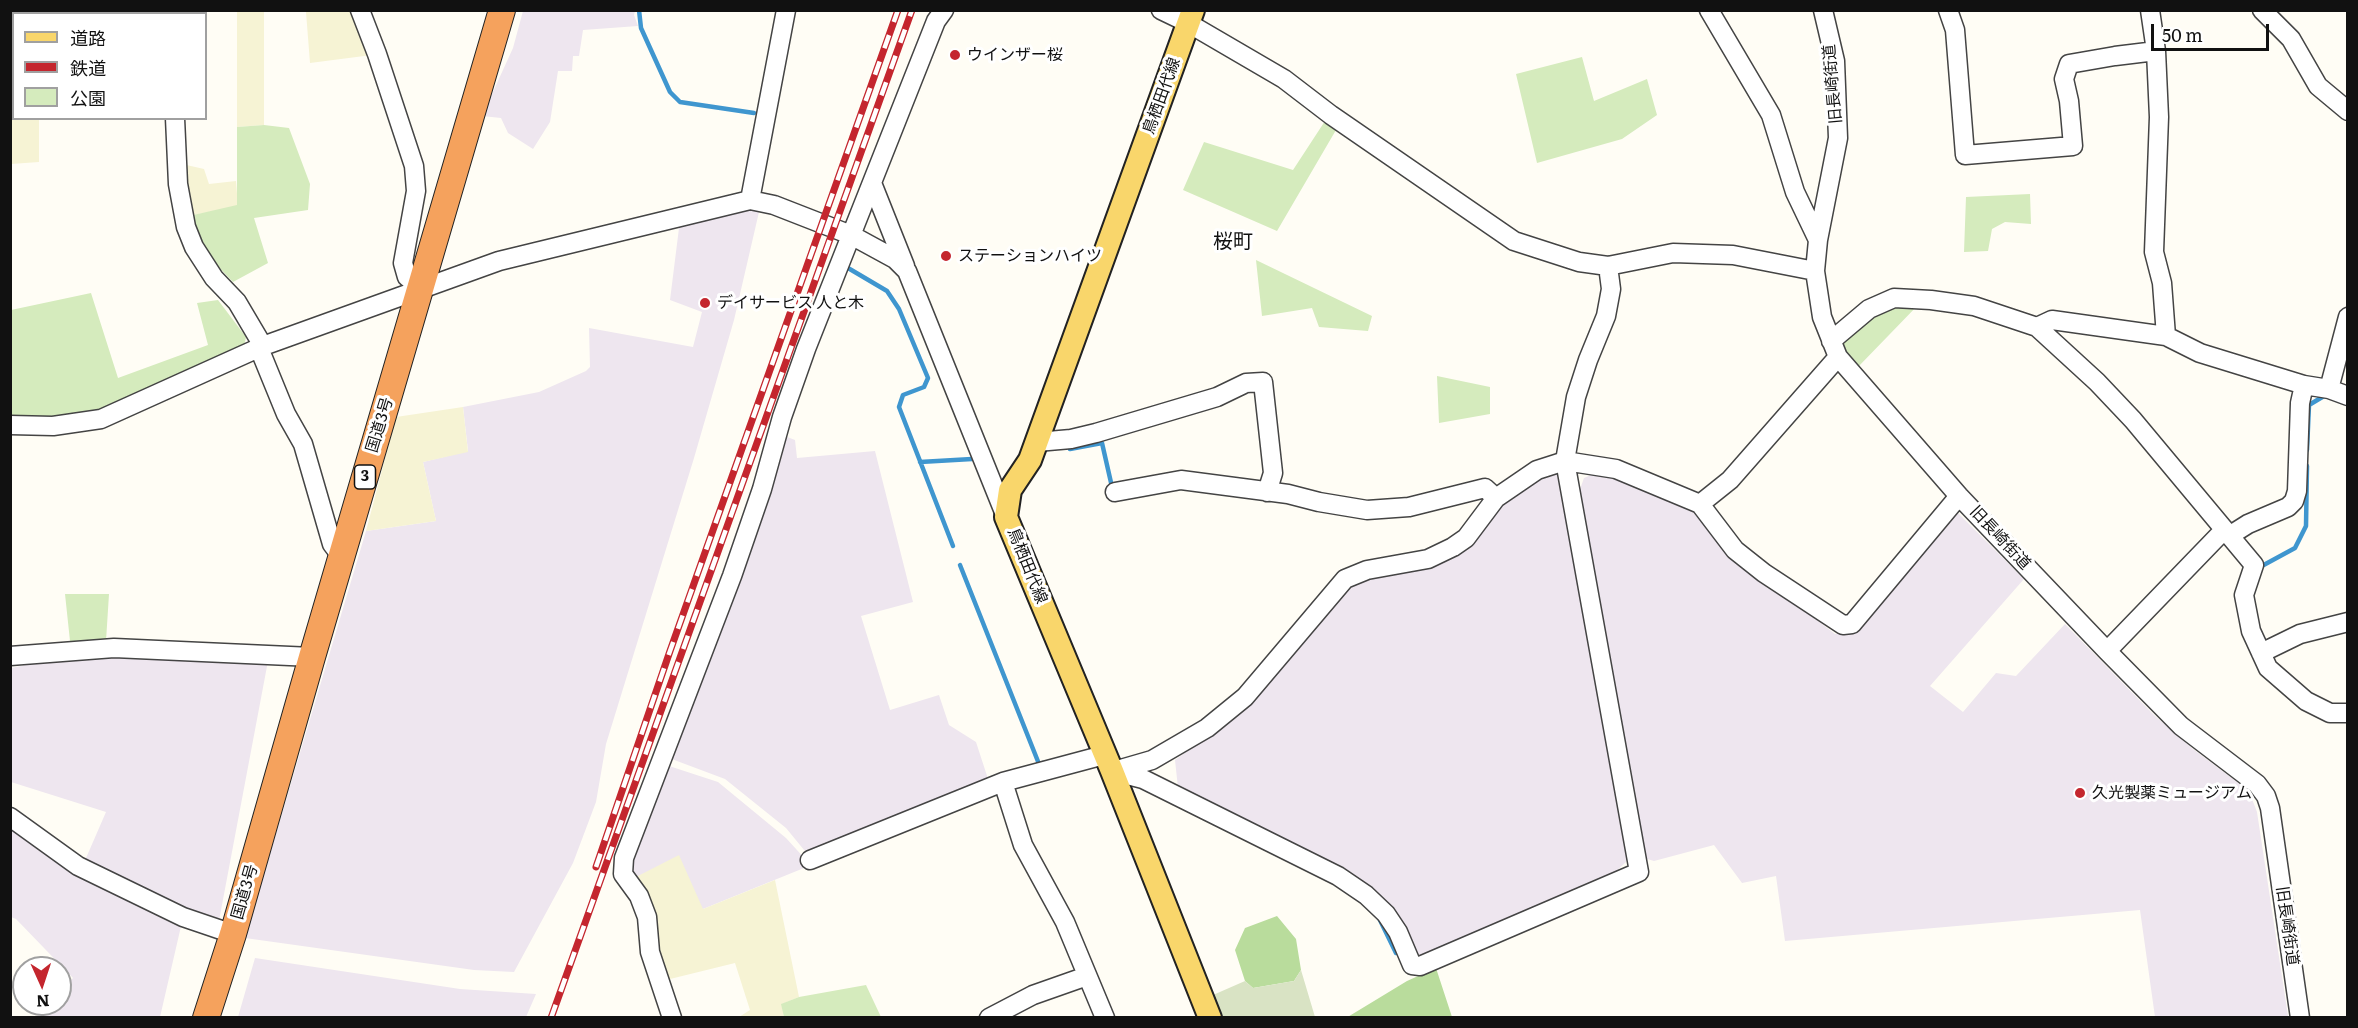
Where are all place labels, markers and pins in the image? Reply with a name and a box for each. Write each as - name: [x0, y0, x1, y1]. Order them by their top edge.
- place label: ウインザー桜: [967, 45, 1063, 65]
- marker: ウインザー桜: [948, 48, 962, 62]
- place label: ステーションハイツ: [958, 246, 1102, 266]
- marker: ステーションハイツ: [939, 249, 953, 263]
- place label: デイサービス 人と木: [717, 293, 864, 313]
- marker: デイサービス 人と木: [698, 296, 712, 310]
- place label: 久光製薬ミュージアム: [2092, 783, 2252, 803]
- marker: 久光製薬ミュージアム: [2073, 786, 2087, 800]

